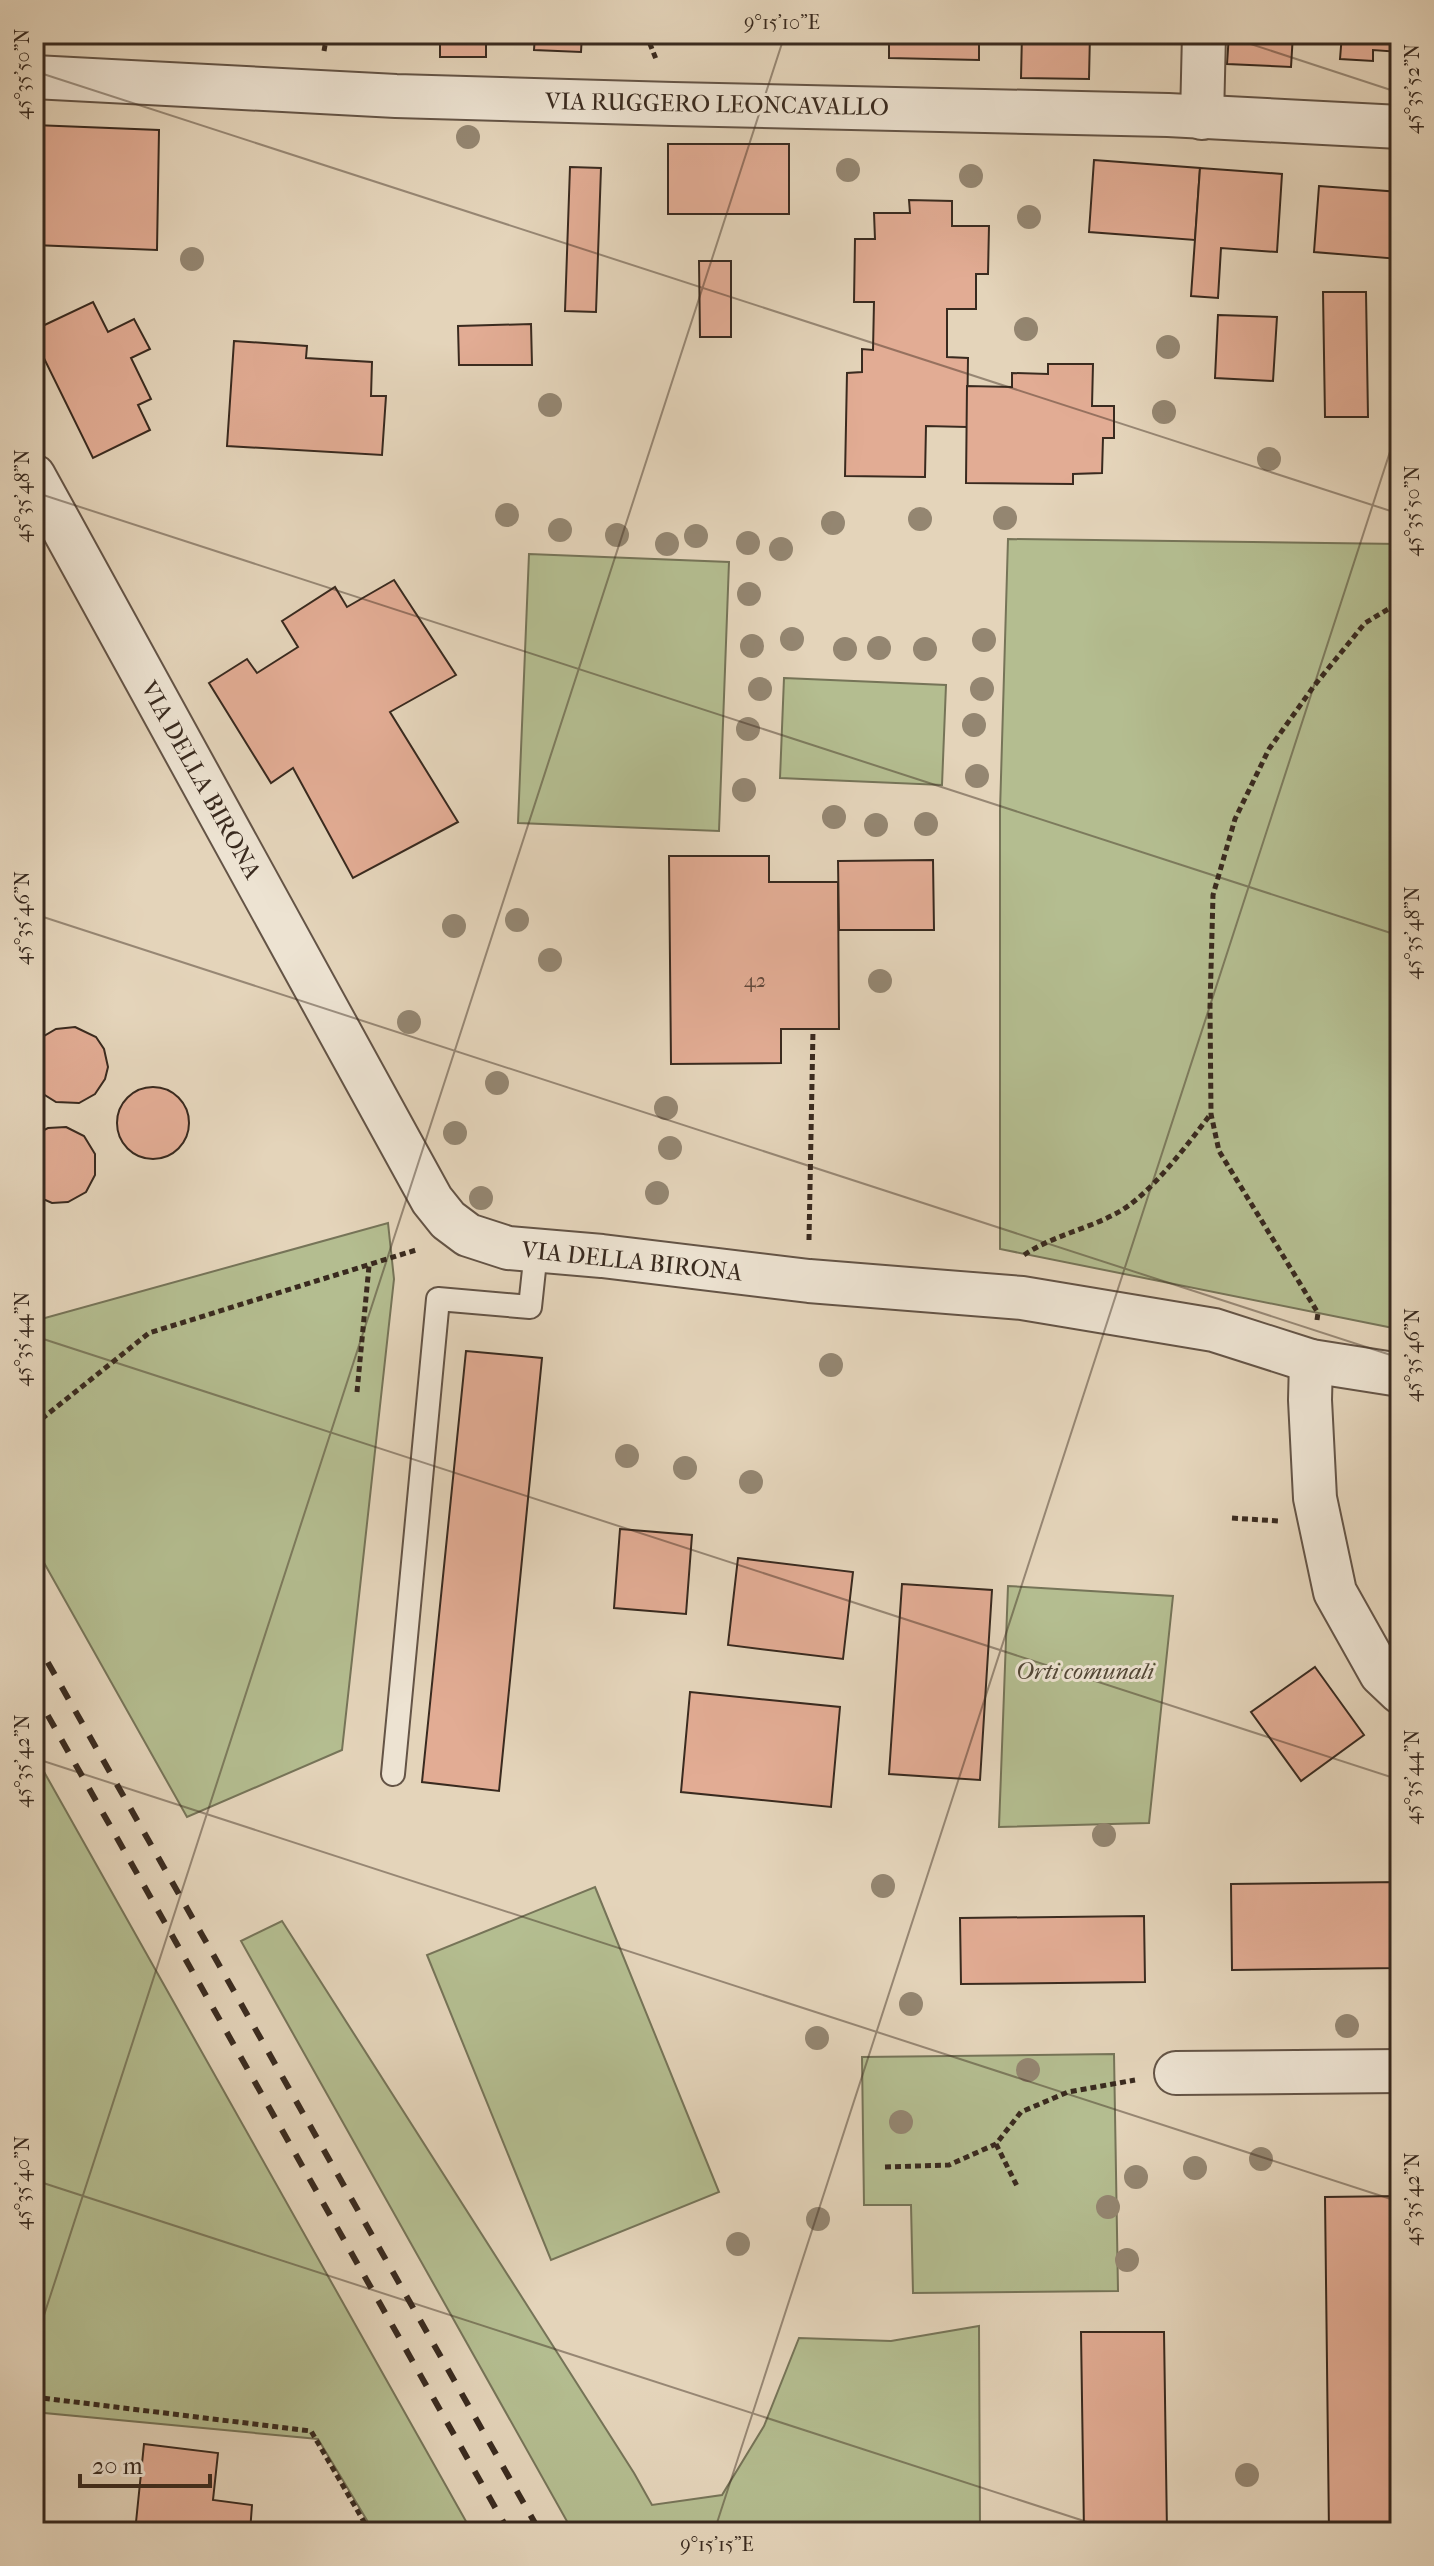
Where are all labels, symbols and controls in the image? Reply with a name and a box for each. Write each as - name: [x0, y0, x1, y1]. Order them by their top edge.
- text: 9°15'10"E: [744, 11, 820, 34]
- text: 45°35'50"N: [11, 29, 34, 119]
- text: 45°35'52"N: [1401, 44, 1424, 134]
- street label: VIA RUGGERO LEONCAVALLO: [544, 87, 889, 121]
- text: 45°35'48"N: [11, 449, 34, 543]
- text: 45°35'50"N: [1401, 466, 1424, 556]
- street label: VIA DELLA BIRONA: [134, 675, 267, 884]
- text: 45°35'46"N: [11, 871, 34, 965]
- text: 45°35'48"N: [1401, 886, 1424, 980]
- house number: 42: [744, 969, 766, 992]
- street label: VIA DELLA BIRONA: [519, 1235, 744, 1287]
- text: 45°35'44"N: [11, 1291, 34, 1387]
- text: 45°35'46"N: [1401, 1308, 1424, 1402]
- park label: Orti comunali: [1016, 1657, 1156, 1685]
- text: 45°35'42"N: [11, 1714, 34, 1808]
- text: 45°35'44"N: [1401, 1729, 1424, 1825]
- text: 45°35'40"N: [11, 2136, 34, 2230]
- text: 45°35'42"N: [1401, 2152, 1424, 2246]
- scale bar: [80, 2438, 210, 2488]
- text: 20 m: [92, 2452, 143, 2480]
- text: 9°15'15"E: [680, 2533, 754, 2556]

